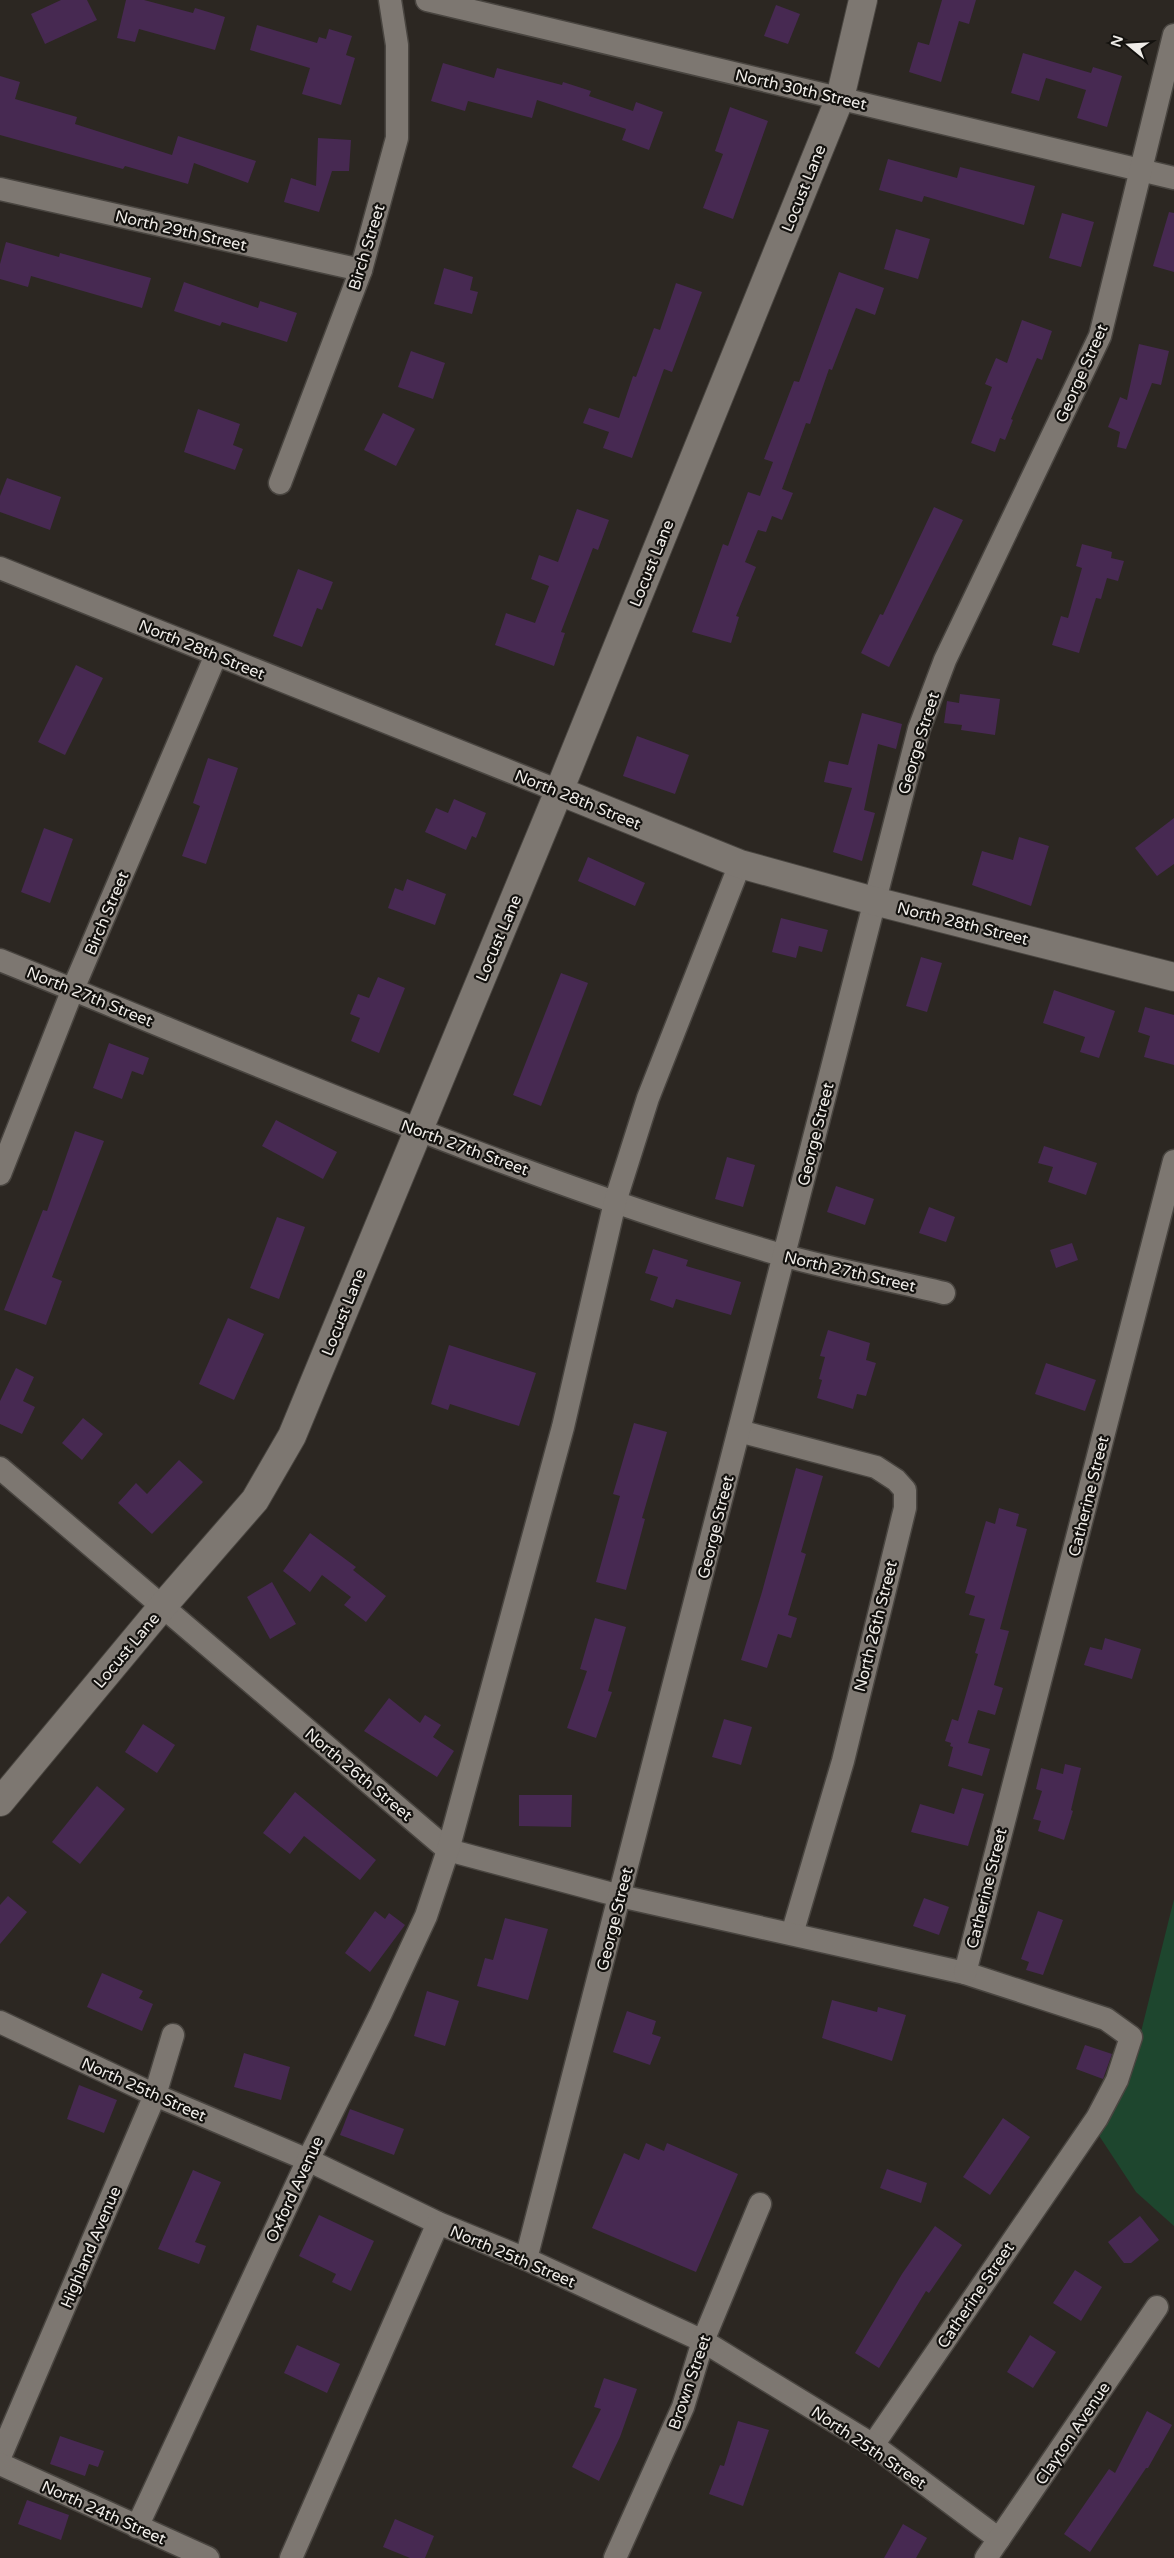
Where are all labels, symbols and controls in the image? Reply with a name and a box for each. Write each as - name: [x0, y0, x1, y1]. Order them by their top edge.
- north arrow: [1104, 20, 1154, 70]
- text: N: [1107, 33, 1127, 49]
- street label: North 30th Street: [733, 65, 868, 115]
- street label: Locust Lane: [777, 142, 830, 235]
- street label: Birch Street: [344, 202, 390, 293]
- street label: North 29th Street: [113, 206, 248, 256]
- street label: George Street: [1051, 321, 1113, 426]
- street label: Locust Lane: [625, 517, 678, 610]
- street label: North 28th Street: [136, 615, 268, 684]
- street label: George Street: [894, 690, 944, 797]
- street label: North 28th Street: [512, 765, 644, 834]
- street label: Birch Street: [80, 869, 134, 958]
- street label: Locust Lane: [472, 892, 526, 985]
- street label: North 28th Street: [895, 898, 1030, 950]
- street label: North 27th Street: [24, 962, 156, 1031]
- street label: George Street: [793, 1080, 838, 1188]
- street label: North 27th Street: [398, 1116, 531, 1180]
- street label: North 27th Street: [782, 1247, 917, 1297]
- street label: Locust Lane: [317, 1266, 370, 1359]
- street label: Catherine Street: [1064, 1434, 1114, 1559]
- street label: George Street: [693, 1473, 738, 1581]
- street label: North 26th Street: [850, 1559, 902, 1694]
- street label: Locust Lane: [89, 1609, 164, 1692]
- street label: North 26th Street: [300, 1724, 416, 1826]
- street label: Catherine Street: [962, 1826, 1012, 1951]
- street label: George Street: [592, 1865, 637, 1973]
- street label: North 25th Street: [78, 2053, 209, 2126]
- street label: Oxford Avenue: [262, 2133, 328, 2246]
- street label: Highland Avenue: [56, 2184, 126, 2311]
- street label: North 25th Street: [447, 2221, 578, 2292]
- street label: Catherine Street: [933, 2239, 1019, 2352]
- street label: Brown Street: [664, 2332, 715, 2432]
- street label: Clayton Avenue: [1031, 2378, 1115, 2489]
- street label: North 25th Street: [807, 2402, 930, 2494]
- street label: North 24th Street: [38, 2476, 169, 2549]

